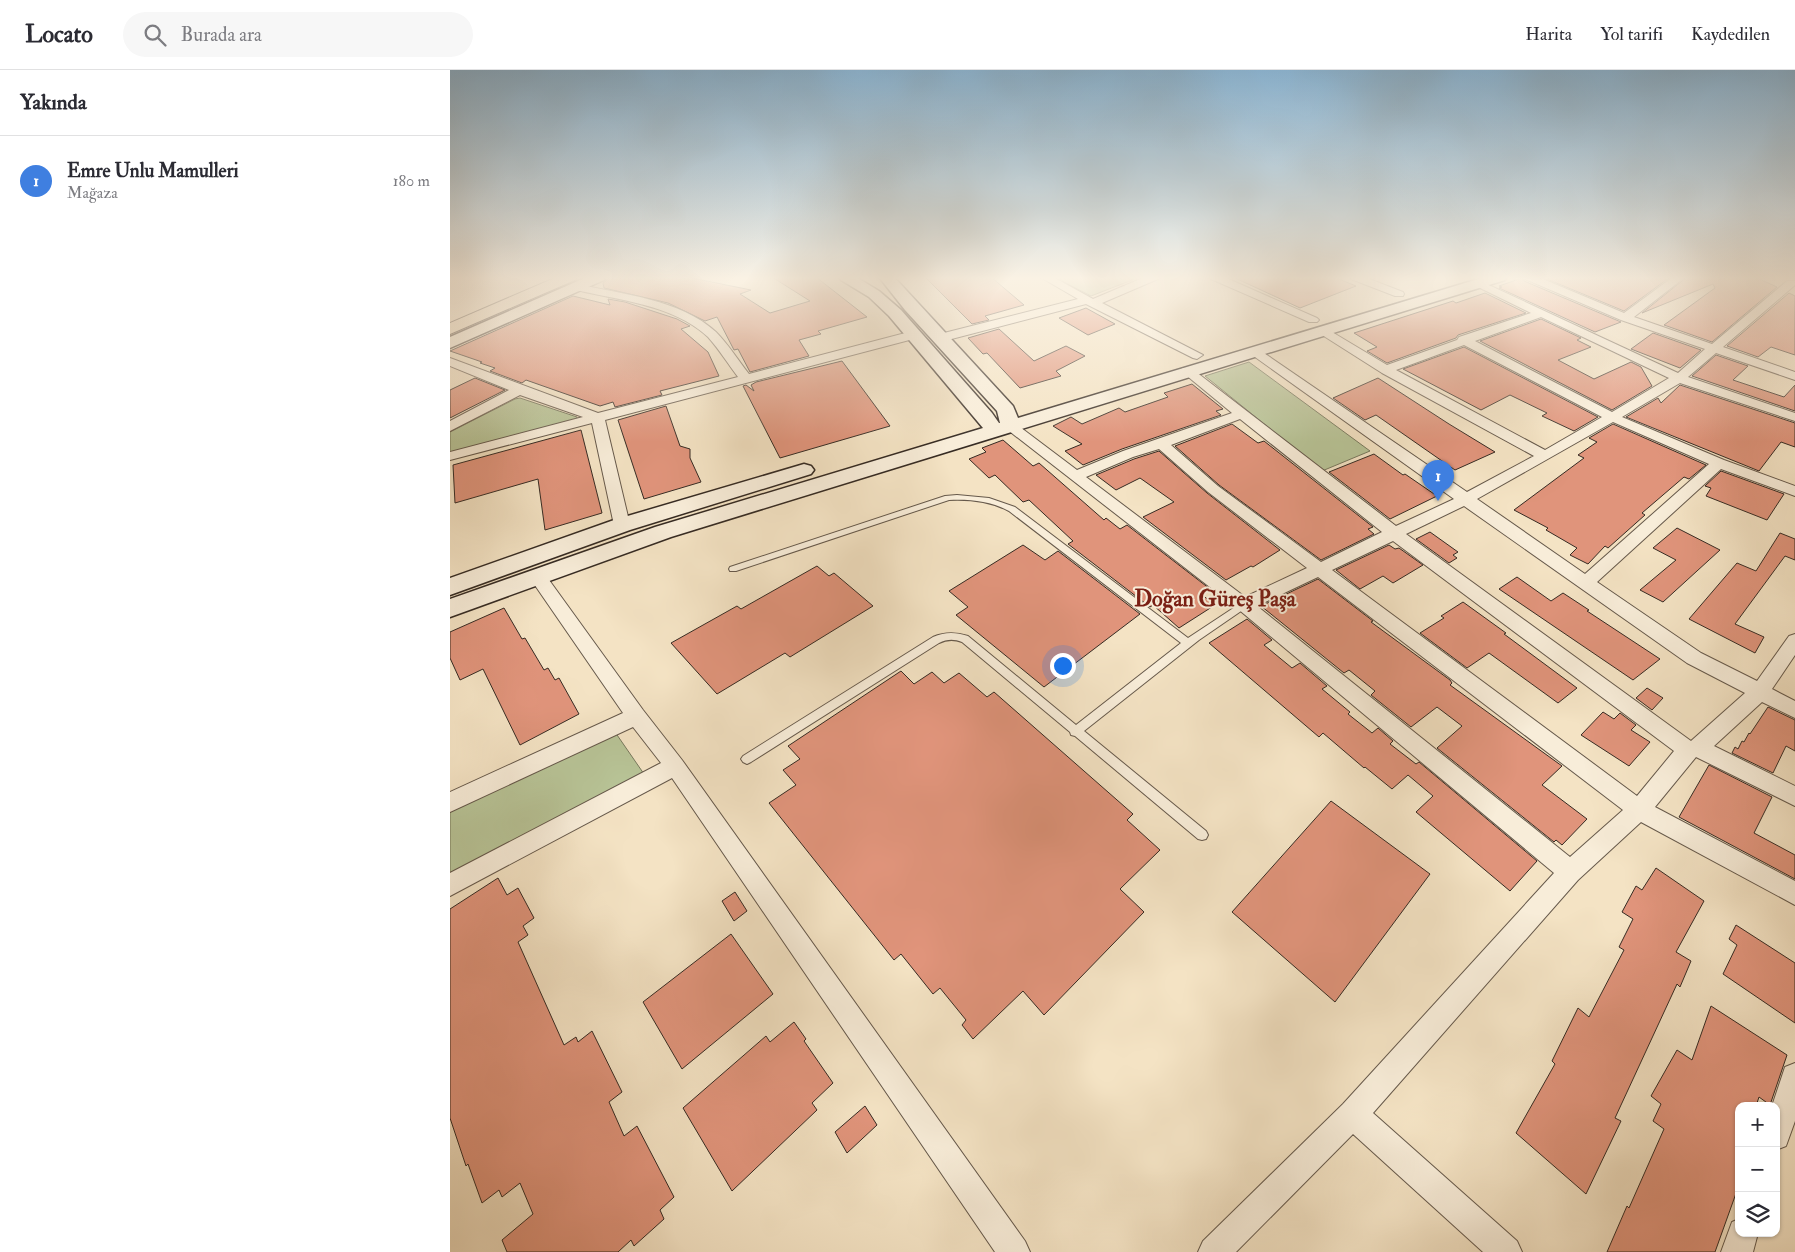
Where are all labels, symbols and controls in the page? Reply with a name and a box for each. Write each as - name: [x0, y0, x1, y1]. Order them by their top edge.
- search box: [123, 12, 473, 57]
- text: Locato: [25, 19, 93, 50]
- icon: search: [141, 21, 169, 49]
- text: Burada ara: [181, 23, 262, 47]
- text: Harita: [1525, 23, 1572, 46]
- text: Yol tarifi: [1600, 23, 1663, 46]
- text: Kaydedilen: [1691, 23, 1770, 46]
- text: Yakında: [20, 89, 87, 116]
- text: Emre Unlu Mamulleri: [67, 159, 239, 183]
- text: 1: [33, 171, 39, 191]
- text: 180 m: [393, 171, 430, 191]
- text: Mağaza: [67, 183, 118, 203]
- pin: 1: [1422, 460, 1454, 501]
- district label: Doğan Güreş Paşa: [1134, 585, 1297, 614]
- your location: [1050, 653, 1076, 679]
- map controls: [1735, 1102, 1780, 1237]
- button: +: [1735, 1102, 1780, 1147]
- button: −: [1735, 1147, 1780, 1192]
- button: layers: [1735, 1192, 1780, 1237]

